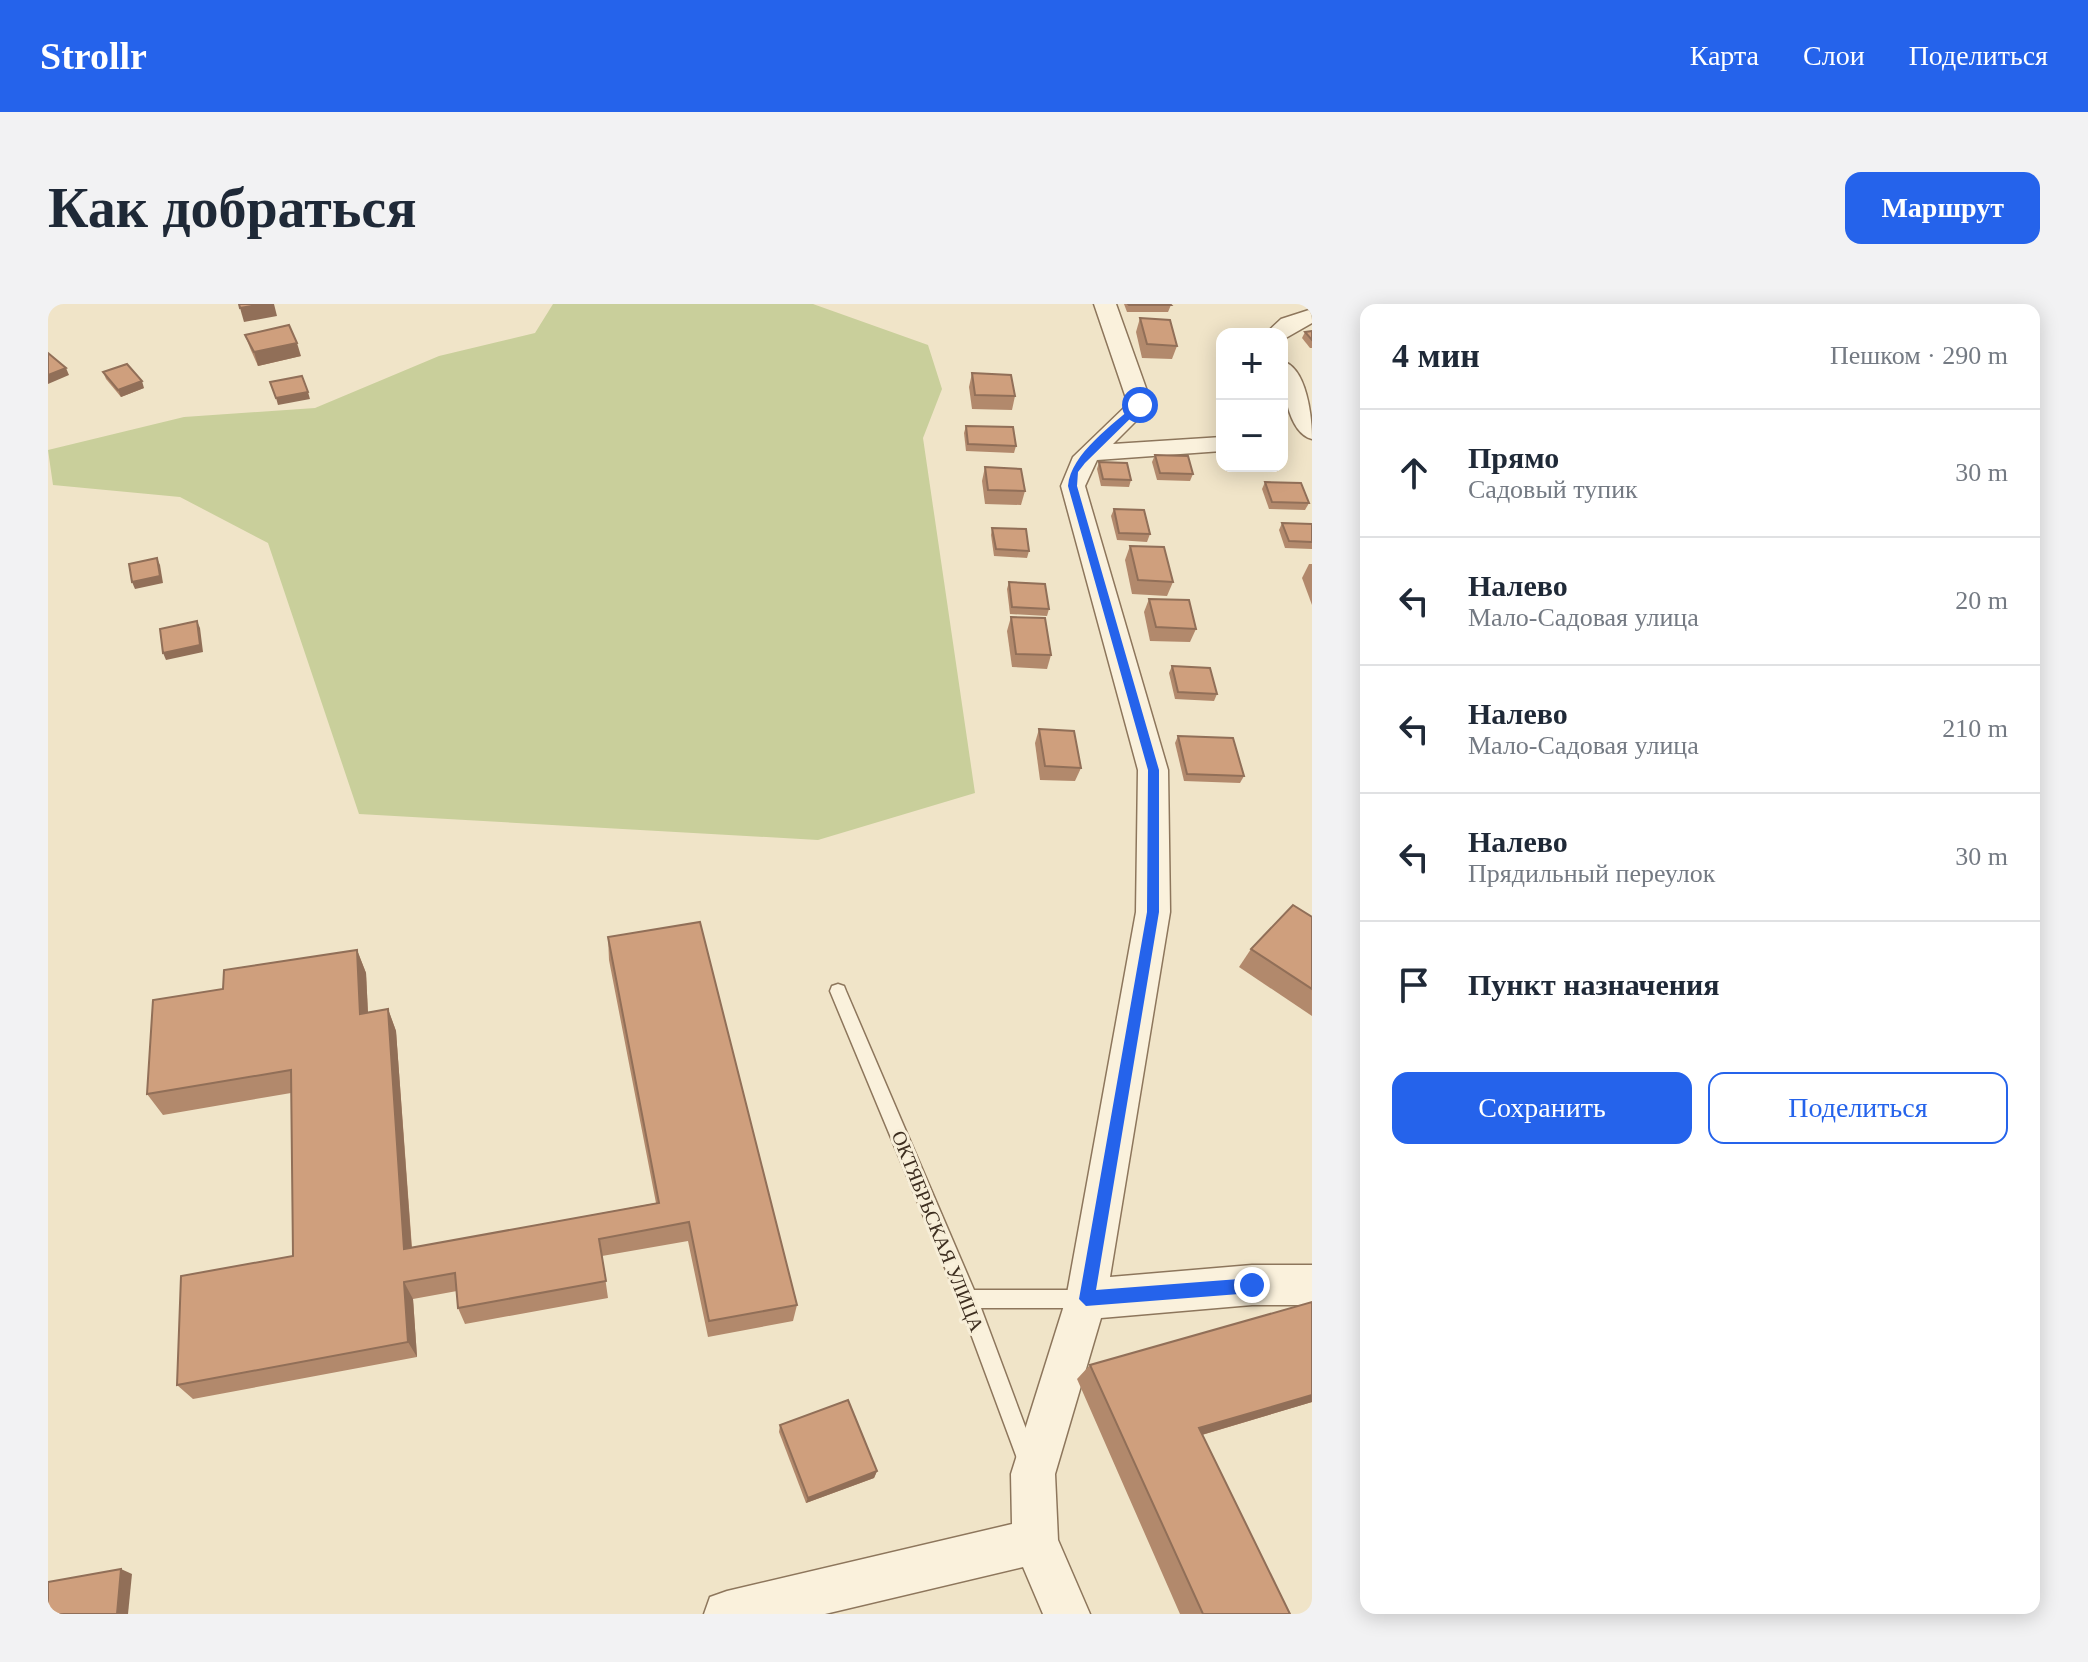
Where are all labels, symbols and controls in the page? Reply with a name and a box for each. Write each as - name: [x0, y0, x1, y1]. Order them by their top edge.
- text: Strollr: [40, 35, 147, 77]
- text: Карта: [1690, 40, 1759, 71]
- text: Слои: [1803, 40, 1865, 71]
- text: Поделиться: [1909, 40, 2048, 71]
- button: Маршрут: [1845, 172, 2040, 244]
- text: Как добраться: [48, 177, 416, 239]
- map controls: [1216, 328, 1288, 472]
- button: +: [1216, 328, 1288, 400]
- text: 4 мин: [1392, 337, 1480, 374]
- text: Пешком · 290 m: [1830, 341, 2008, 370]
- route start: [1122, 387, 1158, 423]
- button: −: [1216, 400, 1288, 472]
- text: Прямо: [1468, 441, 1559, 474]
- icon: ahead: [1392, 451, 1436, 495]
- text: 30 m: [1955, 458, 2008, 487]
- text: Садовый тупик: [1468, 475, 1638, 504]
- text: Налево: [1468, 569, 1568, 602]
- icon: left: [1392, 579, 1436, 623]
- text: 20 m: [1955, 586, 2008, 615]
- text: Мало-Садовая улица: [1468, 603, 1699, 632]
- text: Налево: [1468, 697, 1568, 730]
- icon: left: [1392, 707, 1436, 751]
- text: 210 m: [1942, 714, 2008, 743]
- text: Мало-Садовая улица: [1468, 731, 1699, 760]
- text: Налево: [1468, 825, 1568, 858]
- icon: left: [1392, 835, 1436, 879]
- text: 30 m: [1955, 842, 2008, 871]
- text: Прядильный переулок: [1468, 859, 1715, 888]
- icon: arrive: [1392, 963, 1436, 1007]
- text: Пункт назначения: [1468, 968, 1720, 1001]
- button: Сохранить: [1392, 1072, 1692, 1144]
- button: Поделиться: [1708, 1072, 2008, 1144]
- street label: ОКТЯБРЬСКАЯ УЛИЦА: [887, 1127, 989, 1335]
- route end: [1234, 1267, 1270, 1303]

